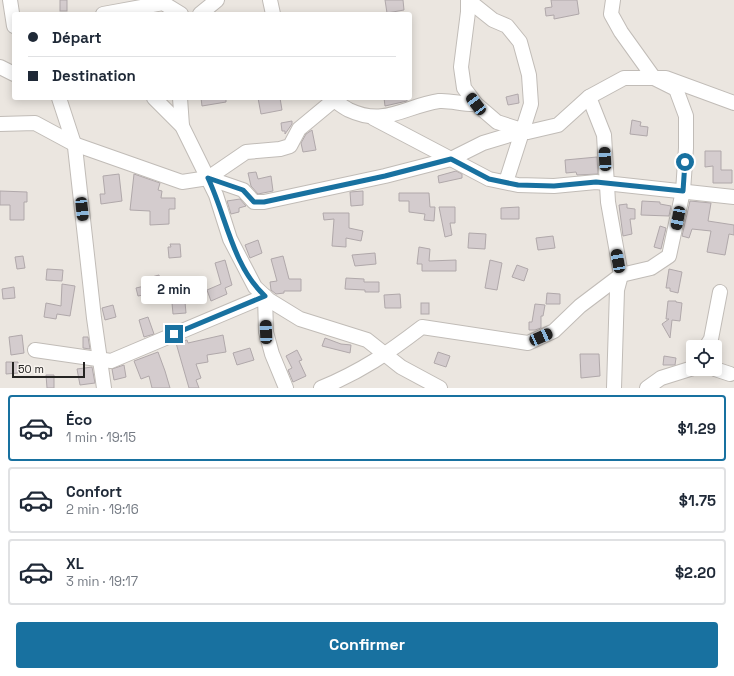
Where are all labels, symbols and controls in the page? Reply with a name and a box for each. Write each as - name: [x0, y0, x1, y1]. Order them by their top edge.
- text: Départ: [52, 28, 102, 47]
- text: Destination: [52, 66, 136, 85]
- car: [464, 91, 488, 117]
- car: [598, 147, 612, 171]
- route start: [676, 153, 694, 171]
- car: [75, 196, 89, 222]
- car: [670, 205, 686, 231]
- car: [610, 248, 626, 274]
- callout: 2 min: [141, 276, 207, 304]
- text: 2 min: [157, 281, 191, 298]
- car: [260, 320, 272, 344]
- route end: [165, 325, 183, 343]
- car: [528, 327, 554, 347]
- map controls: [686, 340, 722, 376]
- button: locate: [686, 340, 722, 376]
- scale bar: [12, 360, 85, 379]
- text: 50 m: [18, 362, 44, 376]
- icon: car: [18, 410, 54, 446]
- text: Éco: [66, 410, 92, 429]
- text: $1.29: [678, 419, 716, 438]
- text: 1 min · 19:15: [66, 429, 136, 446]
- icon: car: [18, 482, 54, 518]
- text: Confort: [66, 482, 122, 501]
- text: $1.75: [679, 491, 716, 510]
- text: 2 min · 19:16: [66, 501, 139, 518]
- icon: car: [18, 554, 54, 590]
- text: XL: [66, 554, 84, 573]
- text: $2.20: [675, 563, 716, 582]
- text: 3 min · 19:17: [66, 573, 138, 590]
- button: Confirmer: [16, 622, 718, 668]

